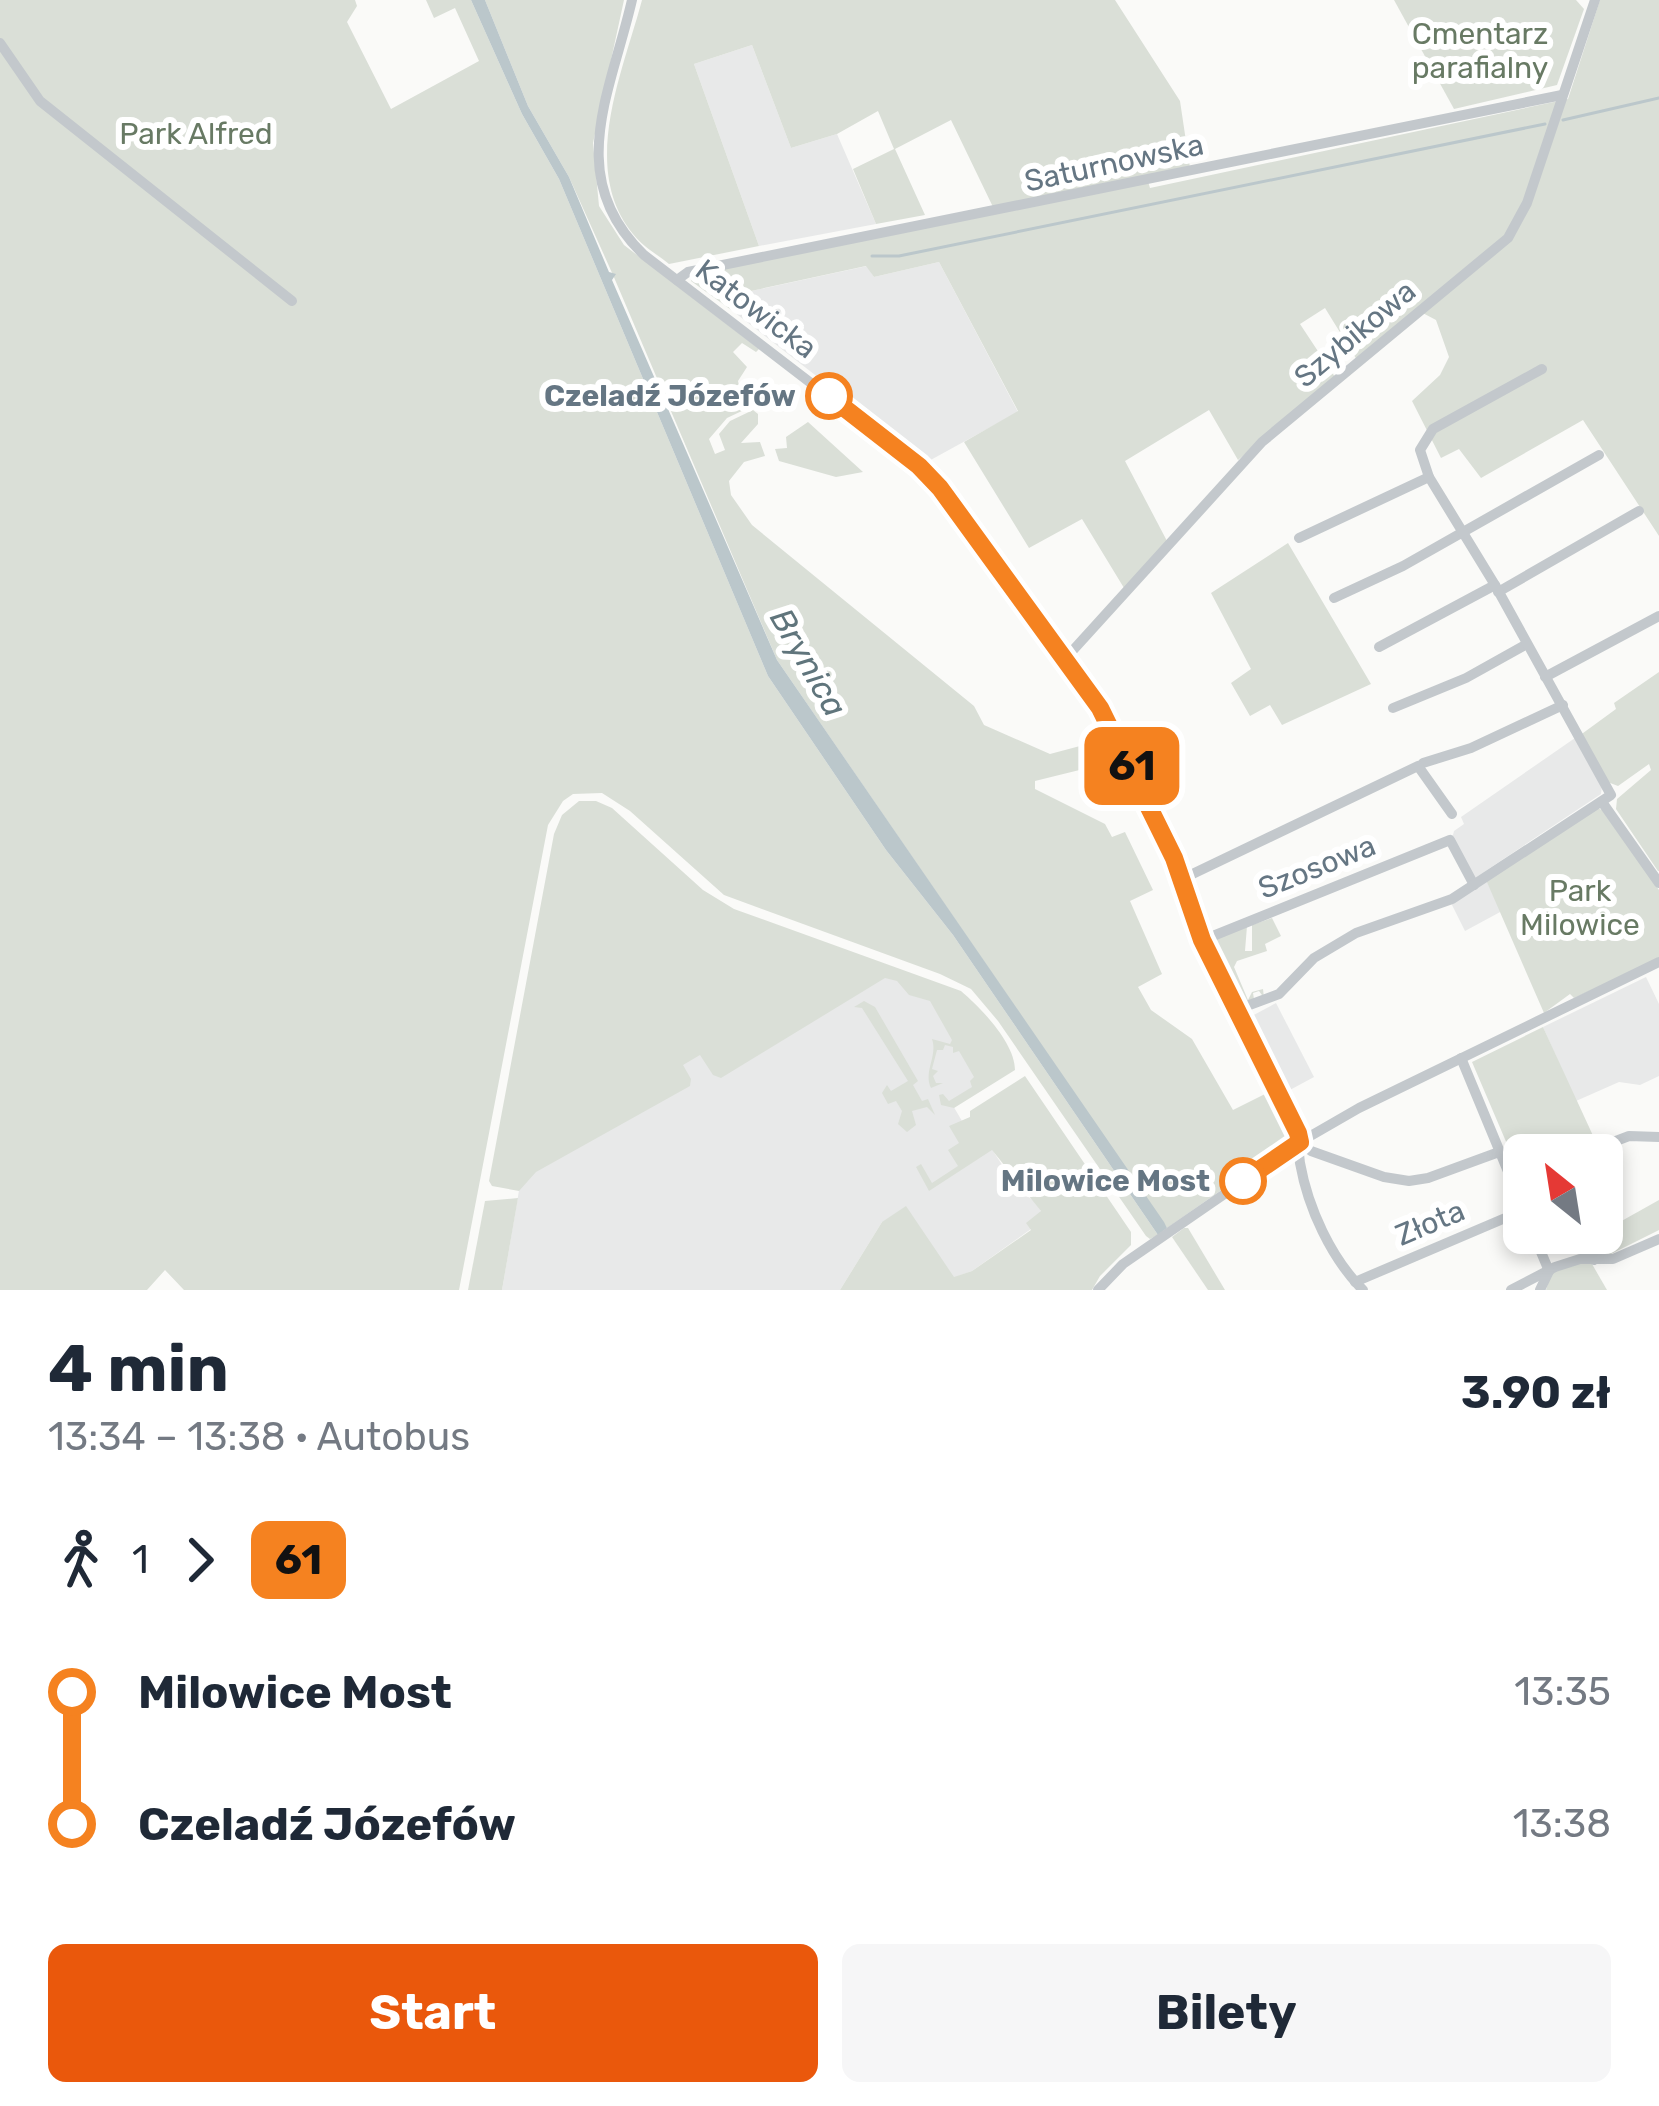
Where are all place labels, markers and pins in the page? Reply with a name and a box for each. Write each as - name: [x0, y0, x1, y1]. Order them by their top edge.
- marker: Czeladź Józefów: [807, 374, 851, 418]
- place label: Czeladź Józefów: [544, 378, 796, 414]
- marker: Milowice Most: [1221, 1159, 1265, 1203]
- place label: Milowice Most: [1001, 1163, 1210, 1199]

